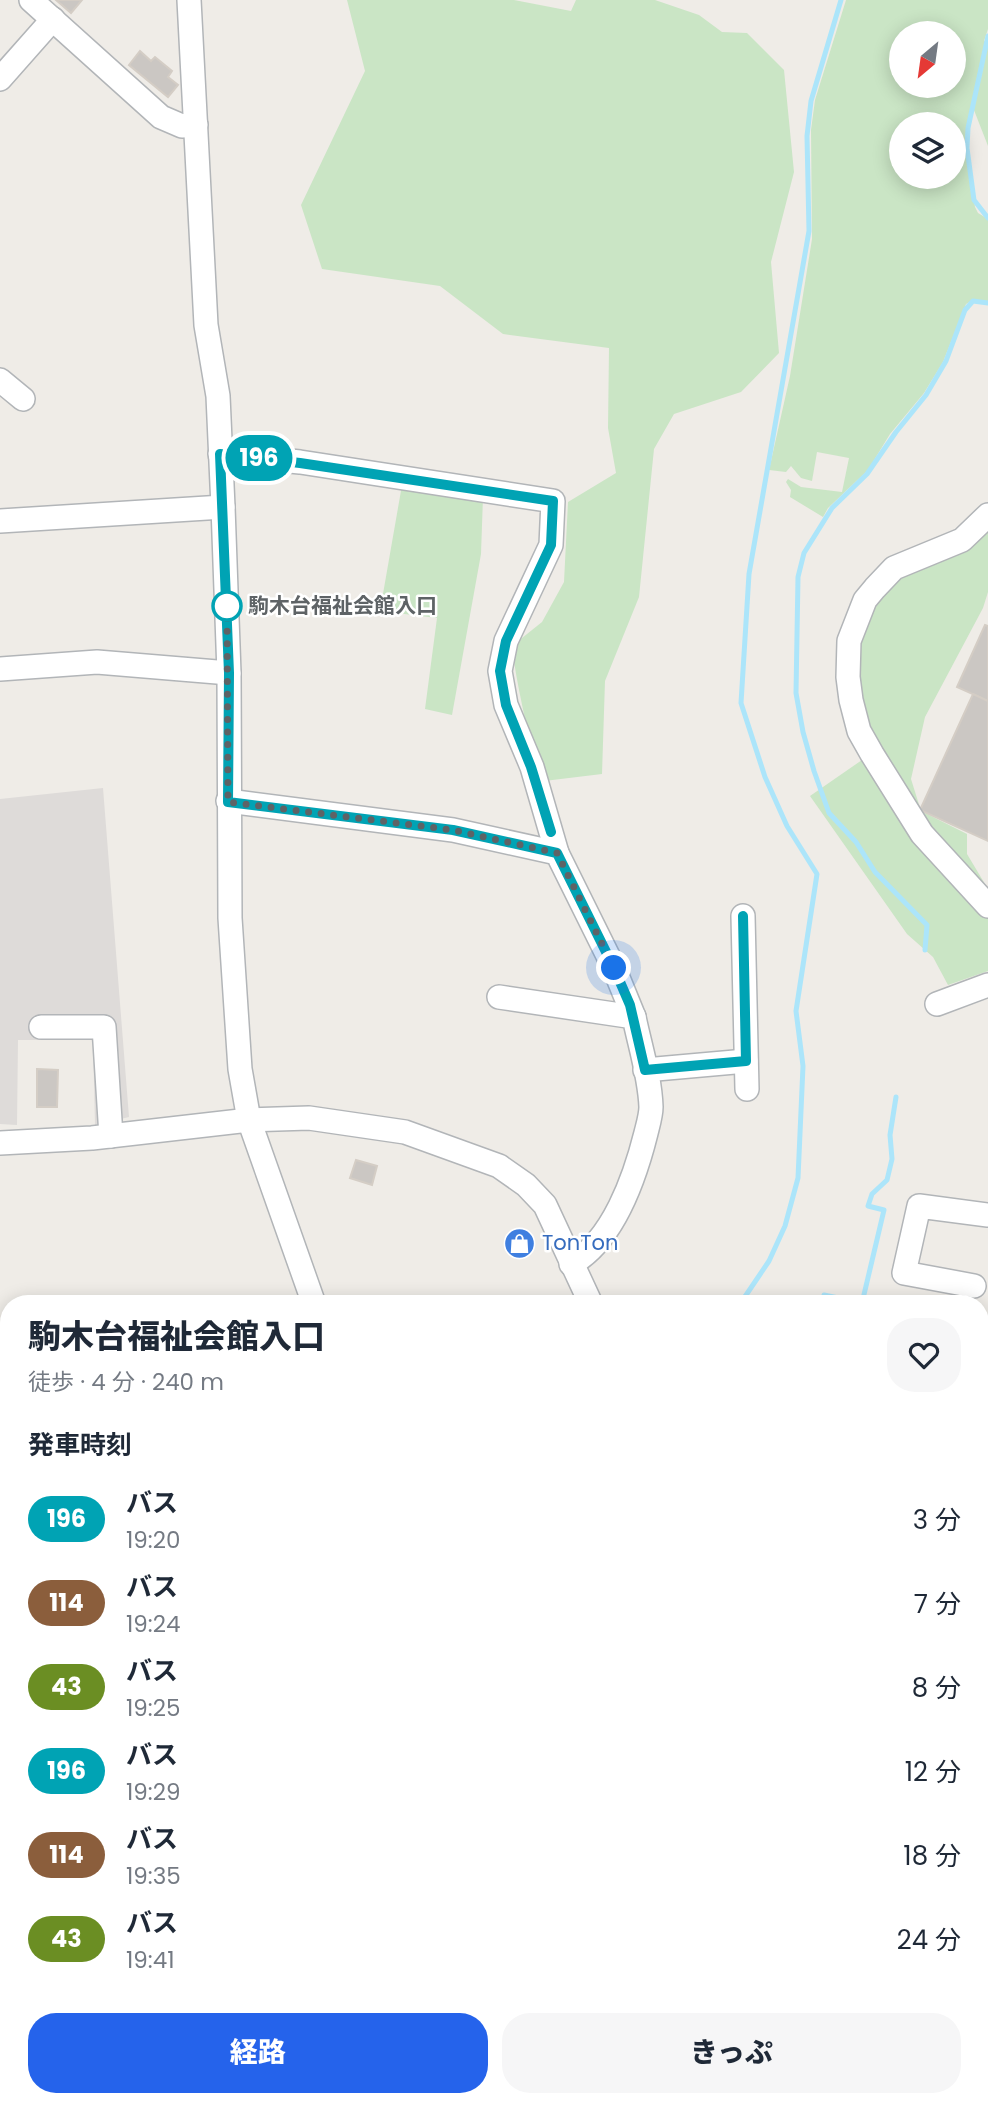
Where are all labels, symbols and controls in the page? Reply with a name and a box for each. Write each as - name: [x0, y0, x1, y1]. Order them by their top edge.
- north arrow: [889, 21, 966, 98]
- map controls: [889, 21, 966, 189]
- button: layers: [889, 112, 966, 189]
- line badge: 196: [219, 435, 299, 481]
- text: 196: [239, 441, 279, 474]
- marker: 駒木台福祉会館入口: [212, 591, 242, 621]
- place label: 駒木台福祉会館入口: [248, 591, 437, 620]
- your location: [596, 950, 631, 985]
- shop icon: TonTon: [502, 1226, 536, 1260]
- place label: TonTon: [542, 1228, 618, 1257]
- text: 駒木台福祉会館入口: [28, 1313, 325, 1360]
- button: heart: [887, 1318, 961, 1392]
- text: 徒歩 · 4 分 · 240 m: [28, 1366, 224, 1398]
- text: 発車時刻: [28, 1427, 132, 1463]
- text: バス: [126, 1485, 178, 1521]
- text: 196: [47, 1502, 86, 1535]
- text: 3 分: [913, 1502, 961, 1538]
- text: 19:20: [126, 1524, 180, 1556]
- text: バス: [126, 1569, 178, 1605]
- text: 114: [49, 1586, 84, 1619]
- text: 7 分: [914, 1586, 961, 1622]
- text: 19:24: [126, 1608, 180, 1640]
- text: バス: [126, 1653, 178, 1689]
- text: 43: [51, 1670, 82, 1703]
- text: 8 分: [912, 1670, 961, 1706]
- text: 19:25: [126, 1692, 180, 1724]
- text: バス: [126, 1737, 178, 1773]
- text: 196: [47, 1754, 86, 1787]
- text: 12 分: [905, 1754, 961, 1790]
- text: 19:29: [126, 1776, 180, 1808]
- text: バス: [126, 1821, 178, 1857]
- text: 114: [49, 1838, 84, 1871]
- text: 18 分: [903, 1838, 961, 1874]
- text: 19:35: [126, 1860, 181, 1892]
- text: バス: [126, 1905, 178, 1941]
- text: 43: [51, 1922, 82, 1955]
- text: 24 分: [897, 1922, 961, 1958]
- text: 19:41: [126, 1944, 175, 1976]
- button: 経路: [28, 2013, 488, 2093]
- button: きっぷ: [502, 2013, 961, 2093]

